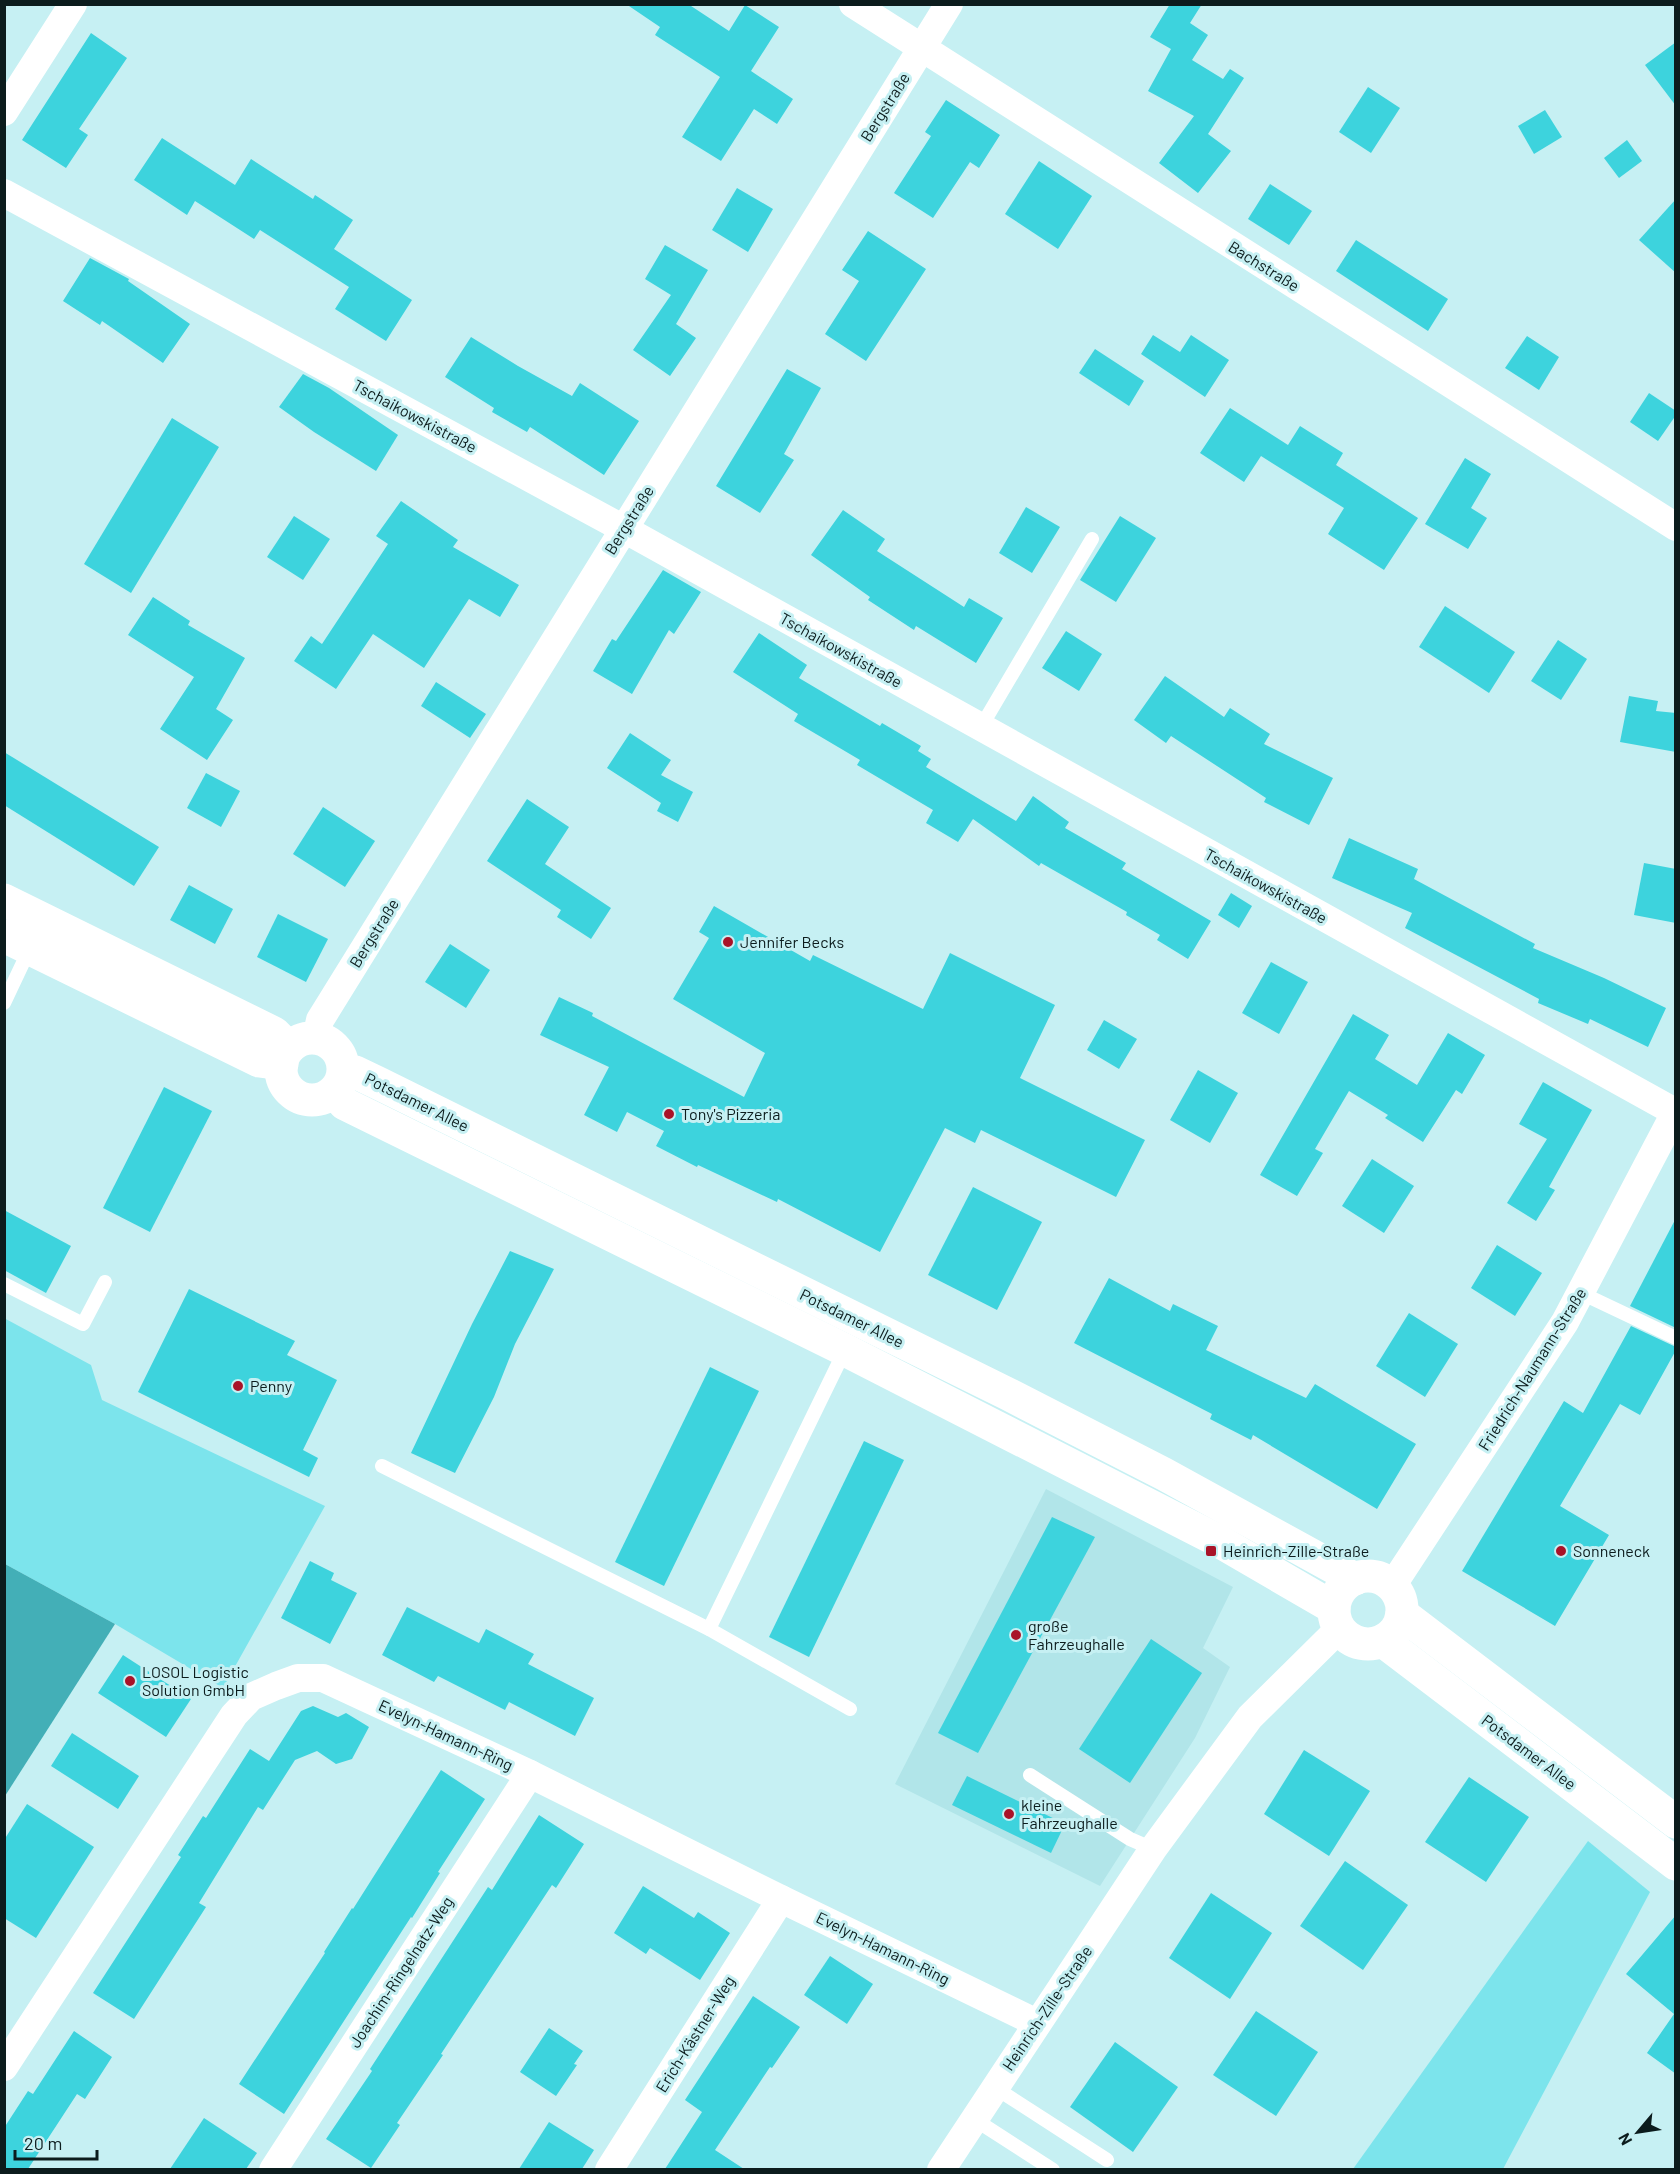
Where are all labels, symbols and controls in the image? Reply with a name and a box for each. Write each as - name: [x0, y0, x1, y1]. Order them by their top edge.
- street label: Bergstraße: [856, 69, 913, 145]
- street label: Bachstraße: [1225, 236, 1303, 295]
- street label: Tschaikowskistraße: [350, 375, 480, 456]
- street label: Bergstraße: [600, 482, 657, 558]
- street label: Tschaikowskistraße: [777, 608, 906, 691]
- street label: Tschaikowskistraße: [1202, 844, 1331, 927]
- street label: Bergstraße: [345, 895, 402, 971]
- place label: Jennifer Becks: [740, 932, 844, 951]
- marker: Jennifer Becks: [721, 935, 735, 949]
- street label: Potsdamer Allee: [362, 1068, 472, 1135]
- place label: Tony's Pizzeria: [681, 1104, 781, 1123]
- marker: Tony's Pizzeria: [662, 1107, 676, 1121]
- street label: Potsdamer Allee: [797, 1284, 907, 1351]
- street label: Friedrich-Naumann-Straße: [1474, 1284, 1589, 1454]
- place label: Penny: [250, 1376, 293, 1395]
- marker: Penny: [231, 1379, 245, 1393]
- place label: Heinrich-Zille-Straße: [1223, 1541, 1369, 1560]
- place label: Sonneneck: [1573, 1541, 1650, 1560]
- marker: Heinrich-Zille-Straße: [1204, 1544, 1218, 1558]
- marker: Sonneneck: [1554, 1544, 1568, 1558]
- place label: große Fahrzeughalle: [1028, 1616, 1125, 1653]
- marker: große Fahrzeughalle: [1009, 1628, 1023, 1642]
- place label: LOSOL Logistic Solution GmbH: [142, 1662, 249, 1699]
- marker: LOSOL Logistic Solution GmbH: [123, 1674, 137, 1688]
- street label: Evelyn-Hamann-Ring: [376, 1695, 516, 1774]
- street label: Potsdamer Allee: [1478, 1710, 1580, 1793]
- place label: kleine Fahrzeughalle: [1021, 1795, 1118, 1832]
- marker: kleine Fahrzeughalle: [1002, 1807, 1016, 1821]
- street label: Joachim-Ringelnatz-Weg: [345, 1893, 457, 2051]
- street label: Evelyn-Hamann-Ring: [813, 1907, 953, 1988]
- street label: Heinrich-Zille-Straße: [998, 1942, 1095, 2074]
- street label: Erich-Kästner-Weg: [651, 1972, 738, 2095]
- north arrow: [1608, 2102, 1668, 2162]
- scale bar: [15, 2123, 98, 2161]
- text: N: [1614, 2130, 1635, 2149]
- text: 20 m: [24, 2132, 62, 2154]

